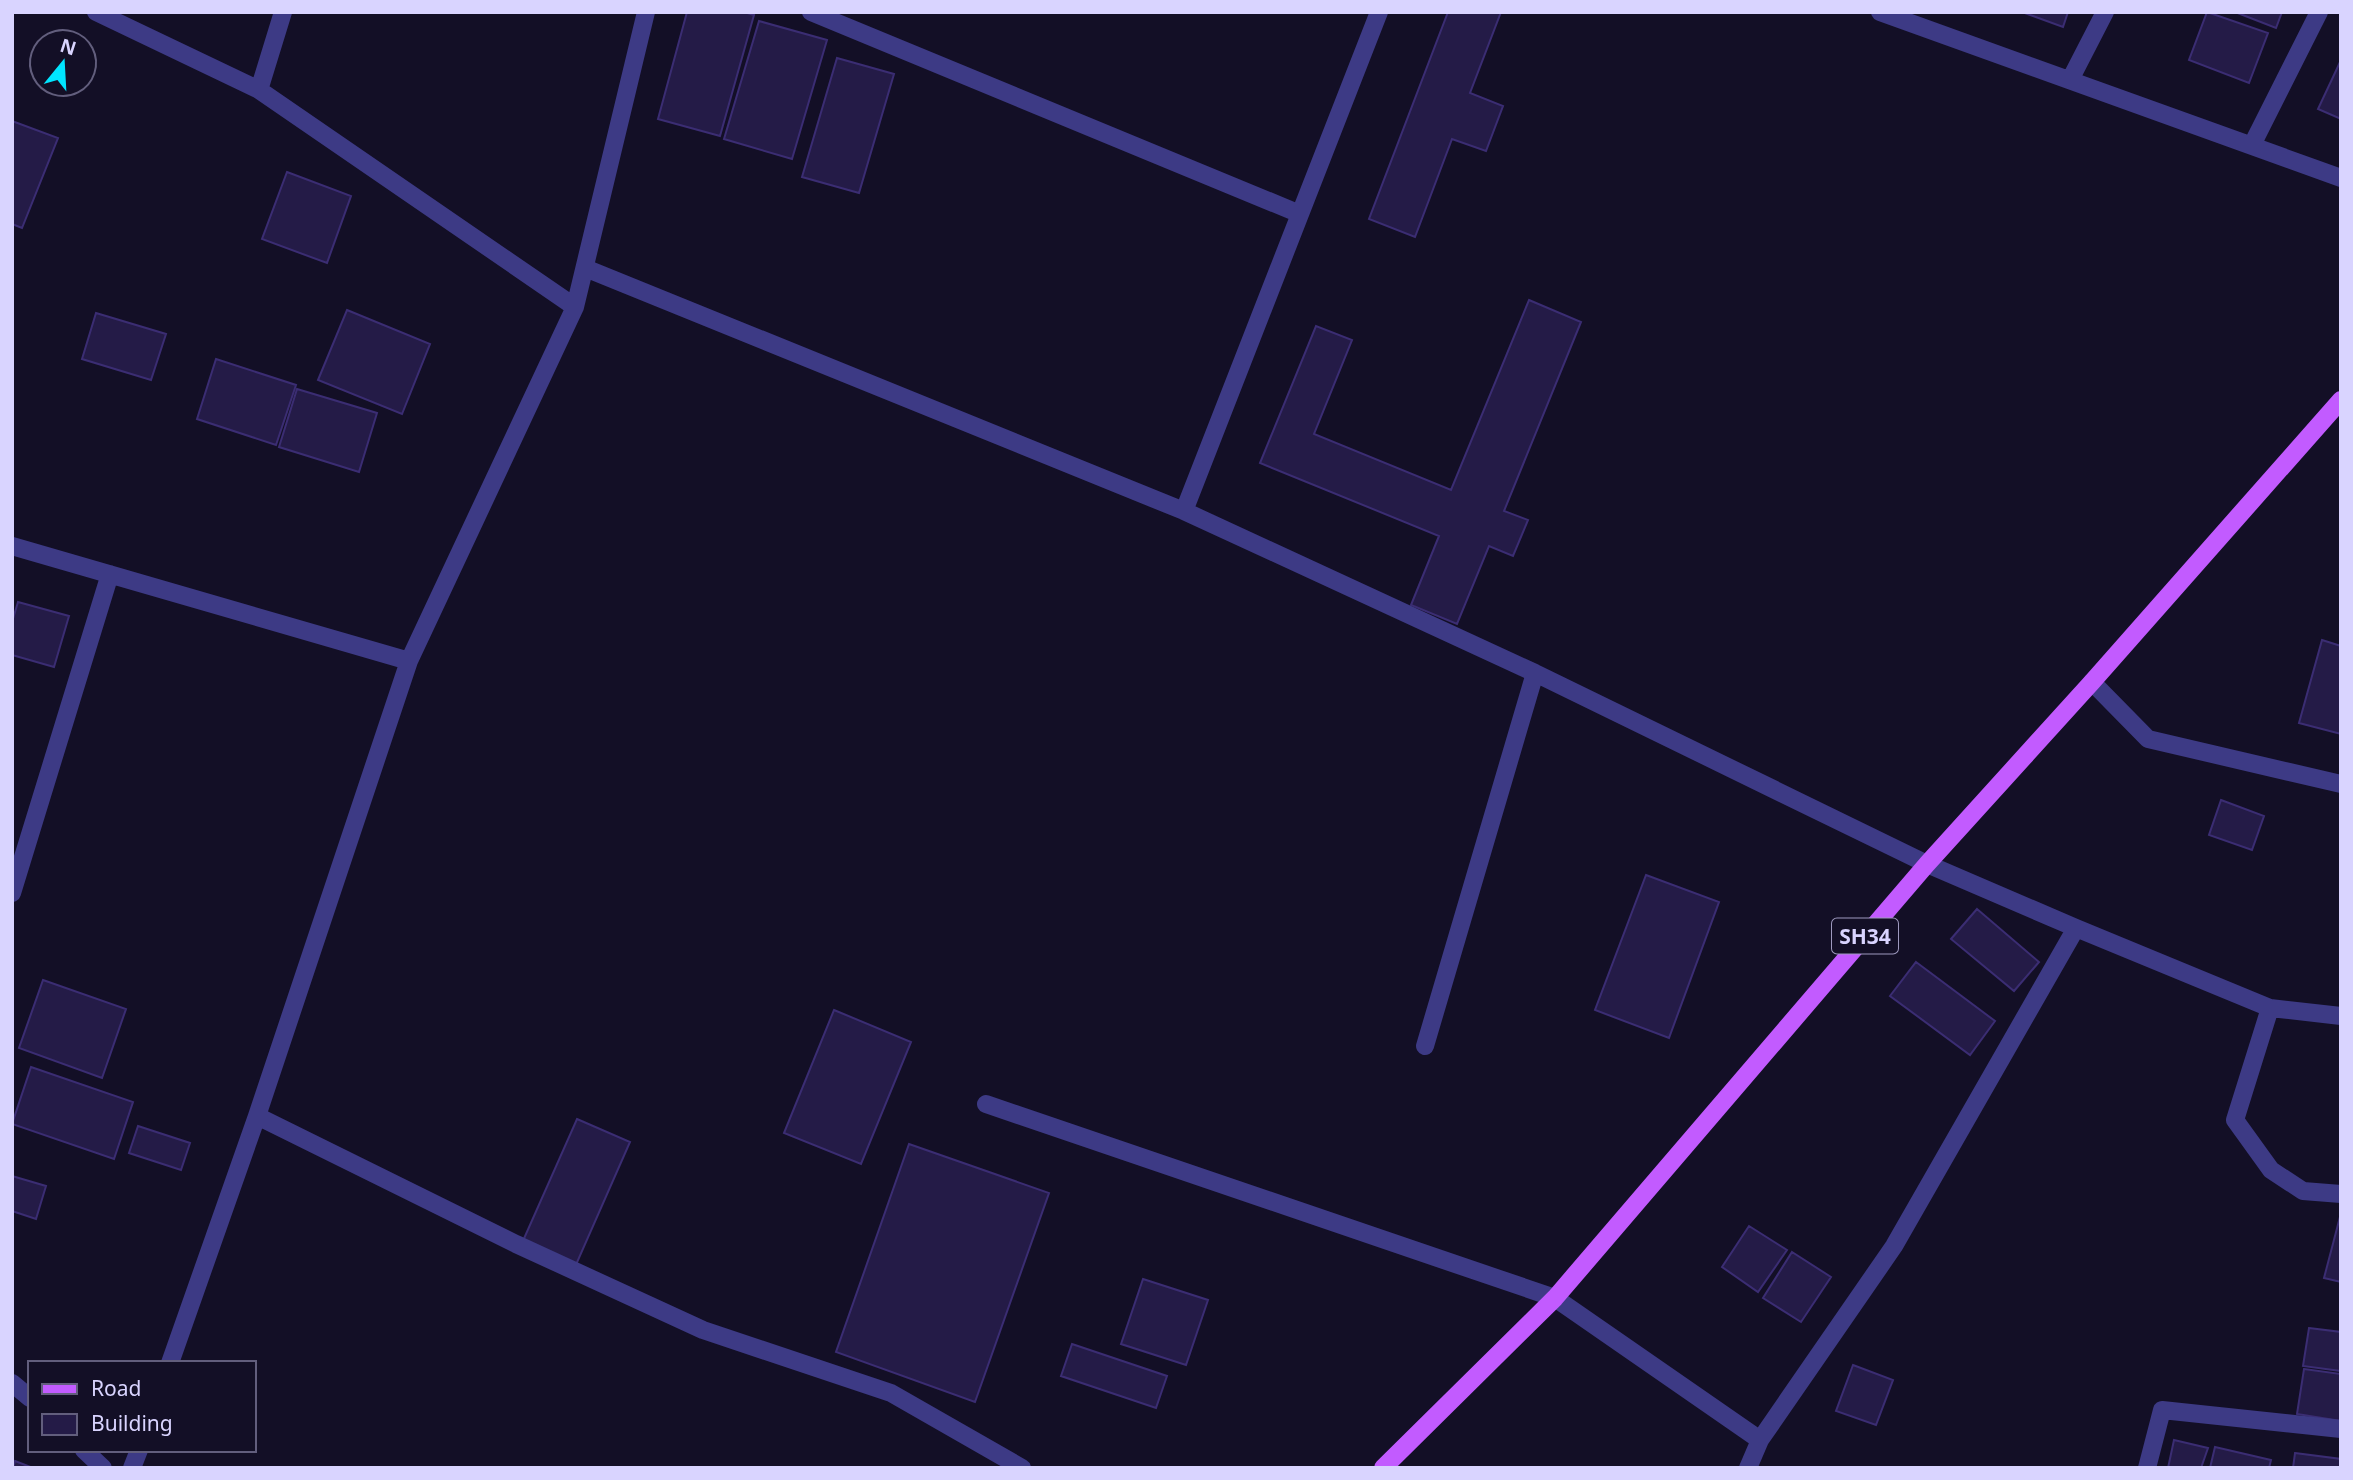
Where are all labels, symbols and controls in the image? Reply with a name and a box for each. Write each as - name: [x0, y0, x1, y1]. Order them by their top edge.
- north arrow: [28, 28, 98, 98]
- text: N: [57, 32, 80, 62]
- road number: SH34: [1832, 918, 1898, 954]
- legend: [28, 1361, 256, 1452]
- text: Road: [91, 1374, 141, 1402]
- text: Building: [91, 1409, 173, 1437]

